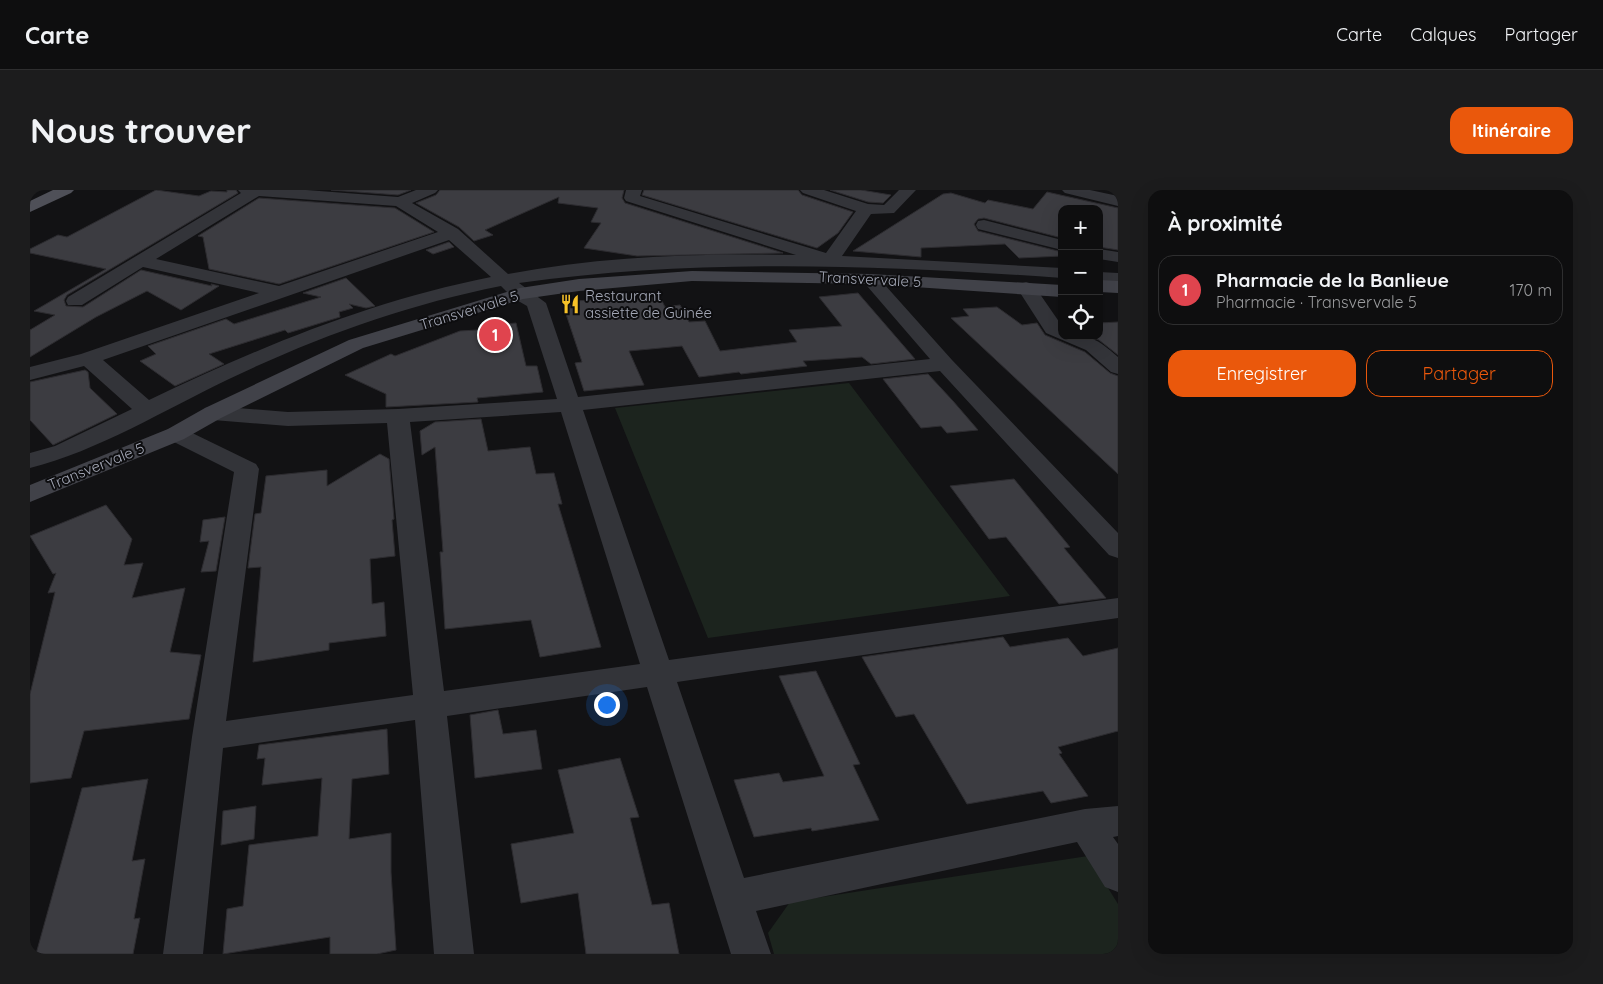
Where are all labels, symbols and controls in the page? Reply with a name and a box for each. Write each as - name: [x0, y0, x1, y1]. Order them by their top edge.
- text: Carte: [25, 20, 89, 50]
- text: Carte: [1336, 23, 1382, 46]
- text: Calques: [1410, 23, 1477, 46]
- text: Partager: [1505, 23, 1578, 46]
- button: Itinéraire: [1450, 107, 1573, 154]
- text: Nous trouver: [30, 108, 251, 152]
- map controls: [1058, 205, 1103, 340]
- button: +: [1058, 205, 1103, 250]
- text: À proximité: [1168, 210, 1283, 236]
- button: −: [1058, 250, 1103, 295]
- street label: Transvervale 5: [818, 267, 922, 291]
- text: Pharmacie de la Banlieue: [1216, 268, 1449, 292]
- text: 1: [1182, 280, 1188, 300]
- text: 170 m: [1509, 280, 1552, 300]
- street label: Transvervale 5: [417, 286, 521, 334]
- place label: Restaurant assiette de Guinée: [585, 286, 712, 322]
- text: Pharmacie · Transvervale 5: [1216, 292, 1417, 312]
- restaurant icon: Restaurant assiette de Guinée: [559, 293, 581, 315]
- button: locate: [1058, 295, 1103, 340]
- pin: 1: [479, 316, 511, 354]
- button: Enregistrer: [1168, 350, 1356, 397]
- button: Partager: [1366, 350, 1553, 397]
- street label: Transvervale 5: [45, 438, 147, 494]
- your location: [594, 692, 620, 718]

